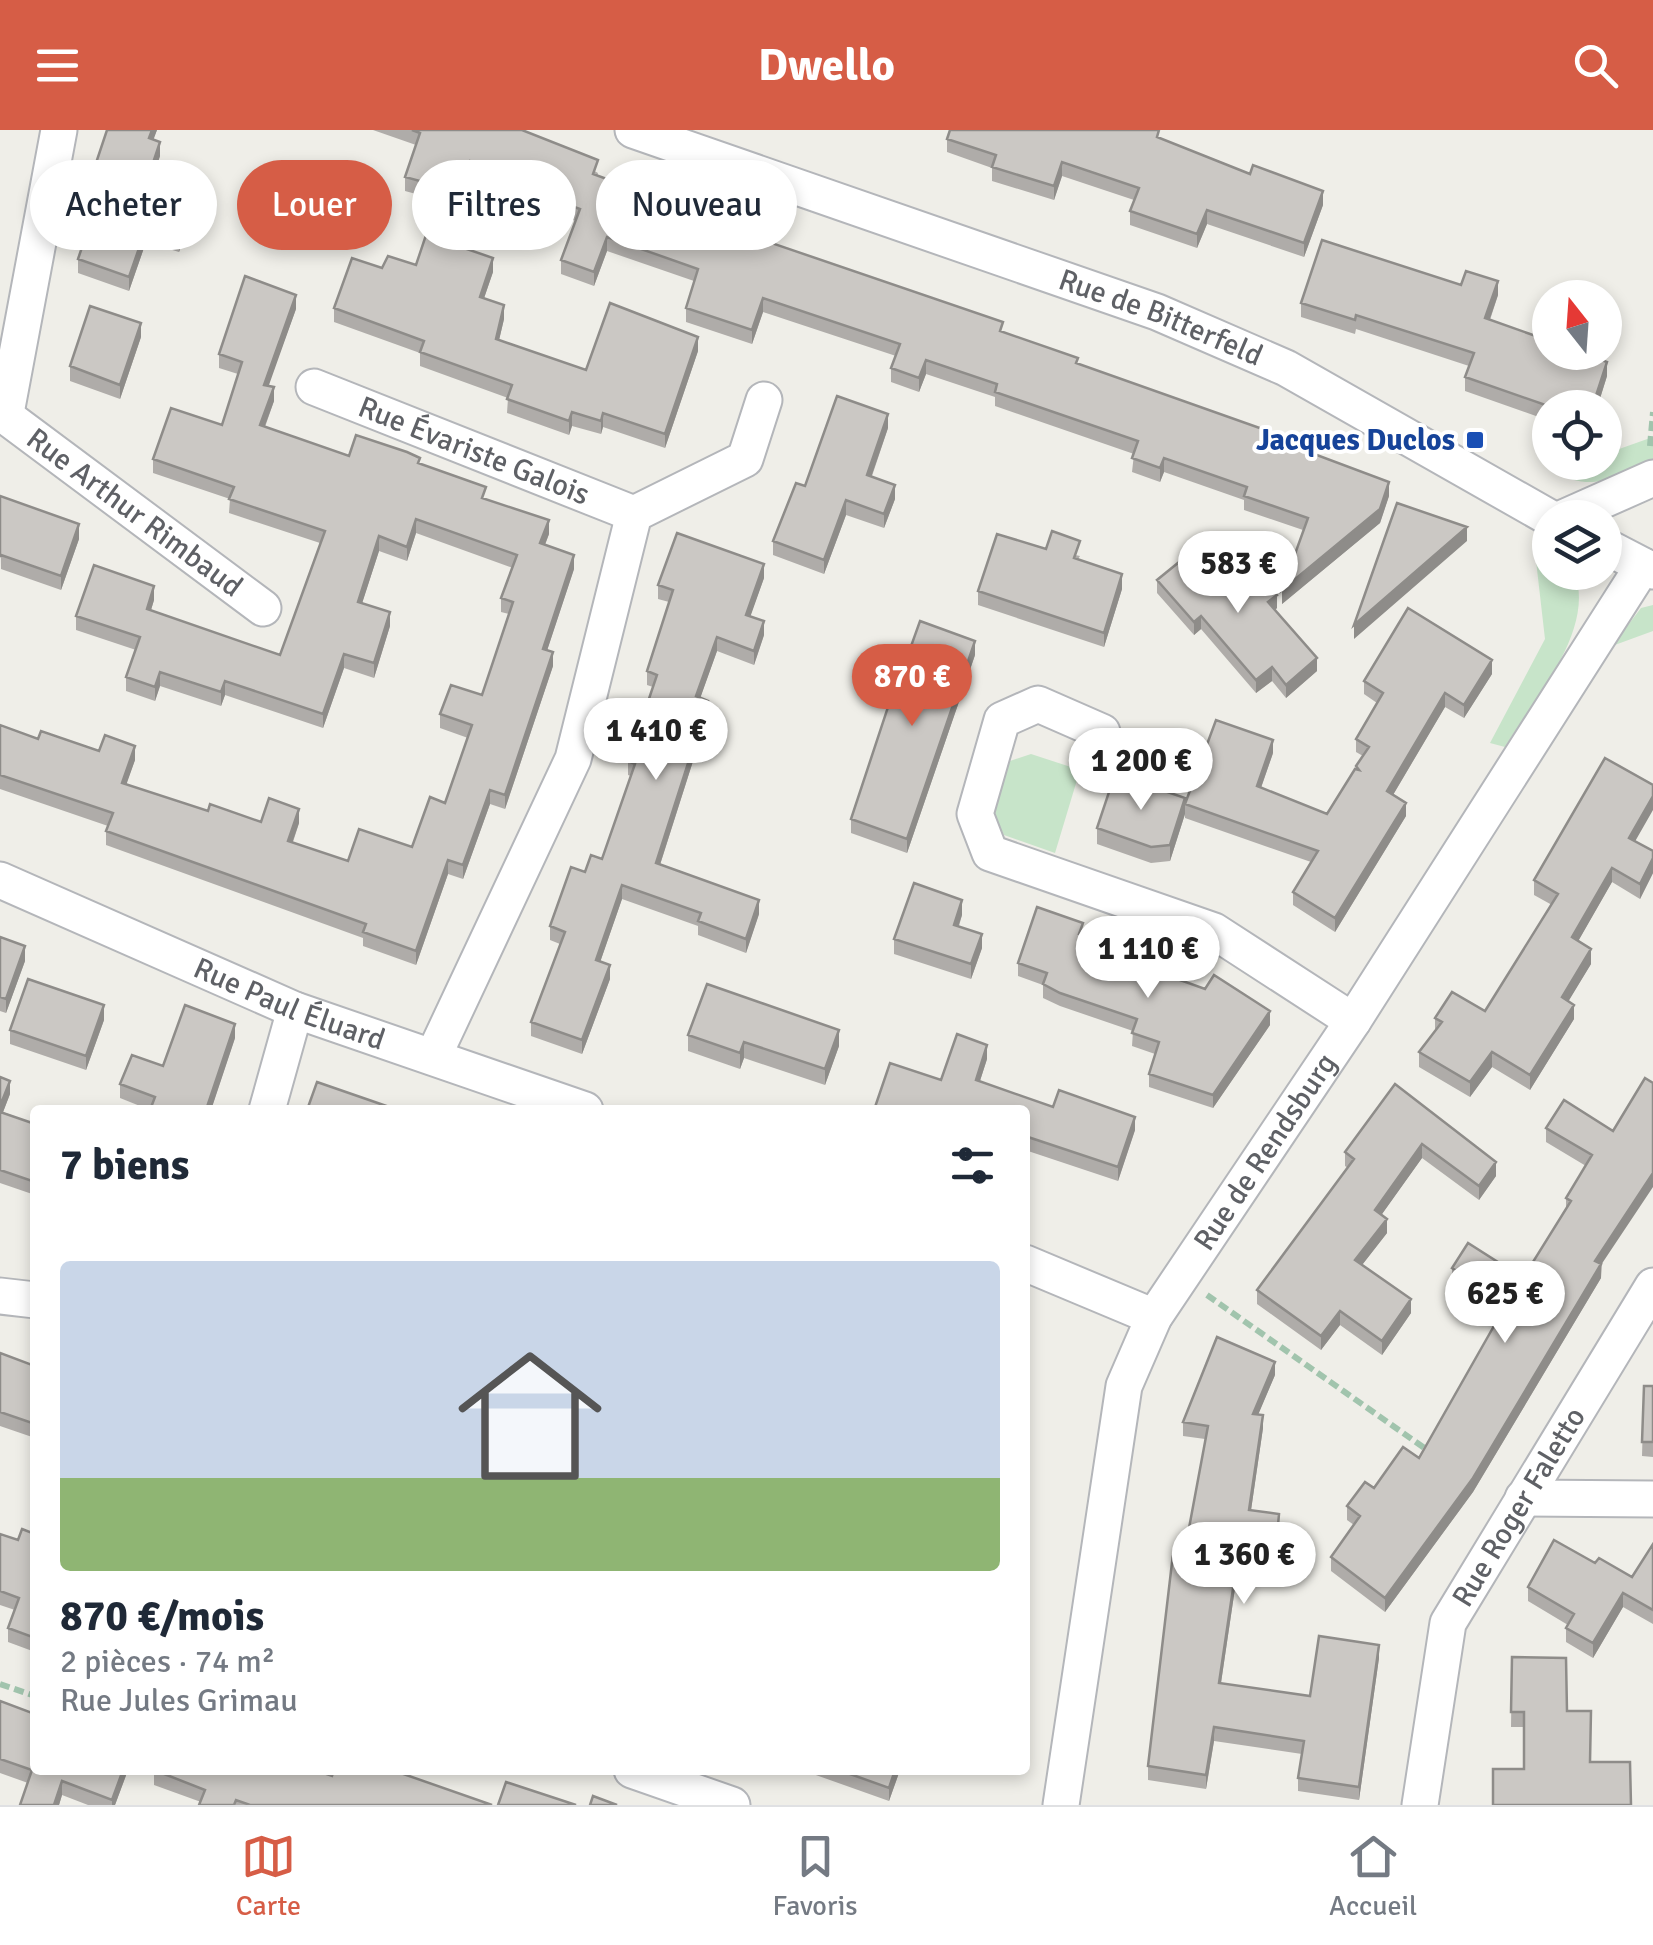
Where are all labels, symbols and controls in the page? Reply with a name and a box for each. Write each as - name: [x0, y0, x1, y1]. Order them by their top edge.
- icon: menu: [30, 38, 85, 93]
- text: Dwello: [758, 38, 895, 93]
- icon: search: [1568, 38, 1623, 93]
- chip: Acheter: [30, 160, 217, 250]
- chip: Louer: [237, 160, 392, 250]
- chip: Filtres: [412, 160, 576, 250]
- chip: Nouveau: [596, 160, 797, 250]
- street label: Rue de Bitterfeld: [1054, 261, 1268, 375]
- north arrow: [1532, 280, 1622, 370]
- map controls: [1532, 280, 1622, 590]
- street label: Rue Évariste Galois: [353, 388, 595, 513]
- button: locate: [1532, 390, 1622, 480]
- street label: Rue Arthur Rimbaud: [19, 420, 250, 605]
- place label: Jacques Duclos: [1256, 422, 1455, 459]
- marker: Jacques Duclos: [1464, 429, 1486, 451]
- button: layers: [1532, 500, 1622, 590]
- pin: 583 €: [1168, 531, 1308, 616]
- text: 583 €: [1200, 544, 1276, 583]
- pin: 870 €: [842, 644, 982, 729]
- text: 870 €: [874, 657, 950, 696]
- pin: 1 410 €: [564, 698, 748, 783]
- text: 1 410 €: [606, 711, 706, 750]
- pin: 1 200 €: [1049, 728, 1233, 813]
- text: 1 200 €: [1091, 741, 1191, 780]
- pin: 1 110 €: [1056, 916, 1240, 1001]
- text: 1 110 €: [1098, 929, 1198, 968]
- street label: Rue Paul Éluard: [188, 950, 390, 1059]
- street label: Rue de Rendsburg: [1186, 1046, 1345, 1258]
- icon: filters: [945, 1138, 1000, 1193]
- text: 7 biens: [60, 1140, 189, 1191]
- pin: 625 €: [1435, 1261, 1575, 1346]
- text: 625 €: [1467, 1274, 1543, 1313]
- icon: home: [440, 1326, 620, 1506]
- street label: Rue Roger Faletto: [1444, 1401, 1594, 1614]
- pin: 1 360 €: [1152, 1522, 1336, 1607]
- text: 1 360 €: [1194, 1535, 1294, 1574]
- text: 870 €/mois: [60, 1591, 264, 1642]
- text: 2 pièces · 74 m²: [60, 1642, 275, 1681]
- text: Rue Jules Grimau: [60, 1681, 298, 1720]
- tab: Carte: [236, 1829, 301, 1923]
- tab: Favoris: [773, 1829, 858, 1923]
- tab: Accueil: [1329, 1829, 1417, 1923]

